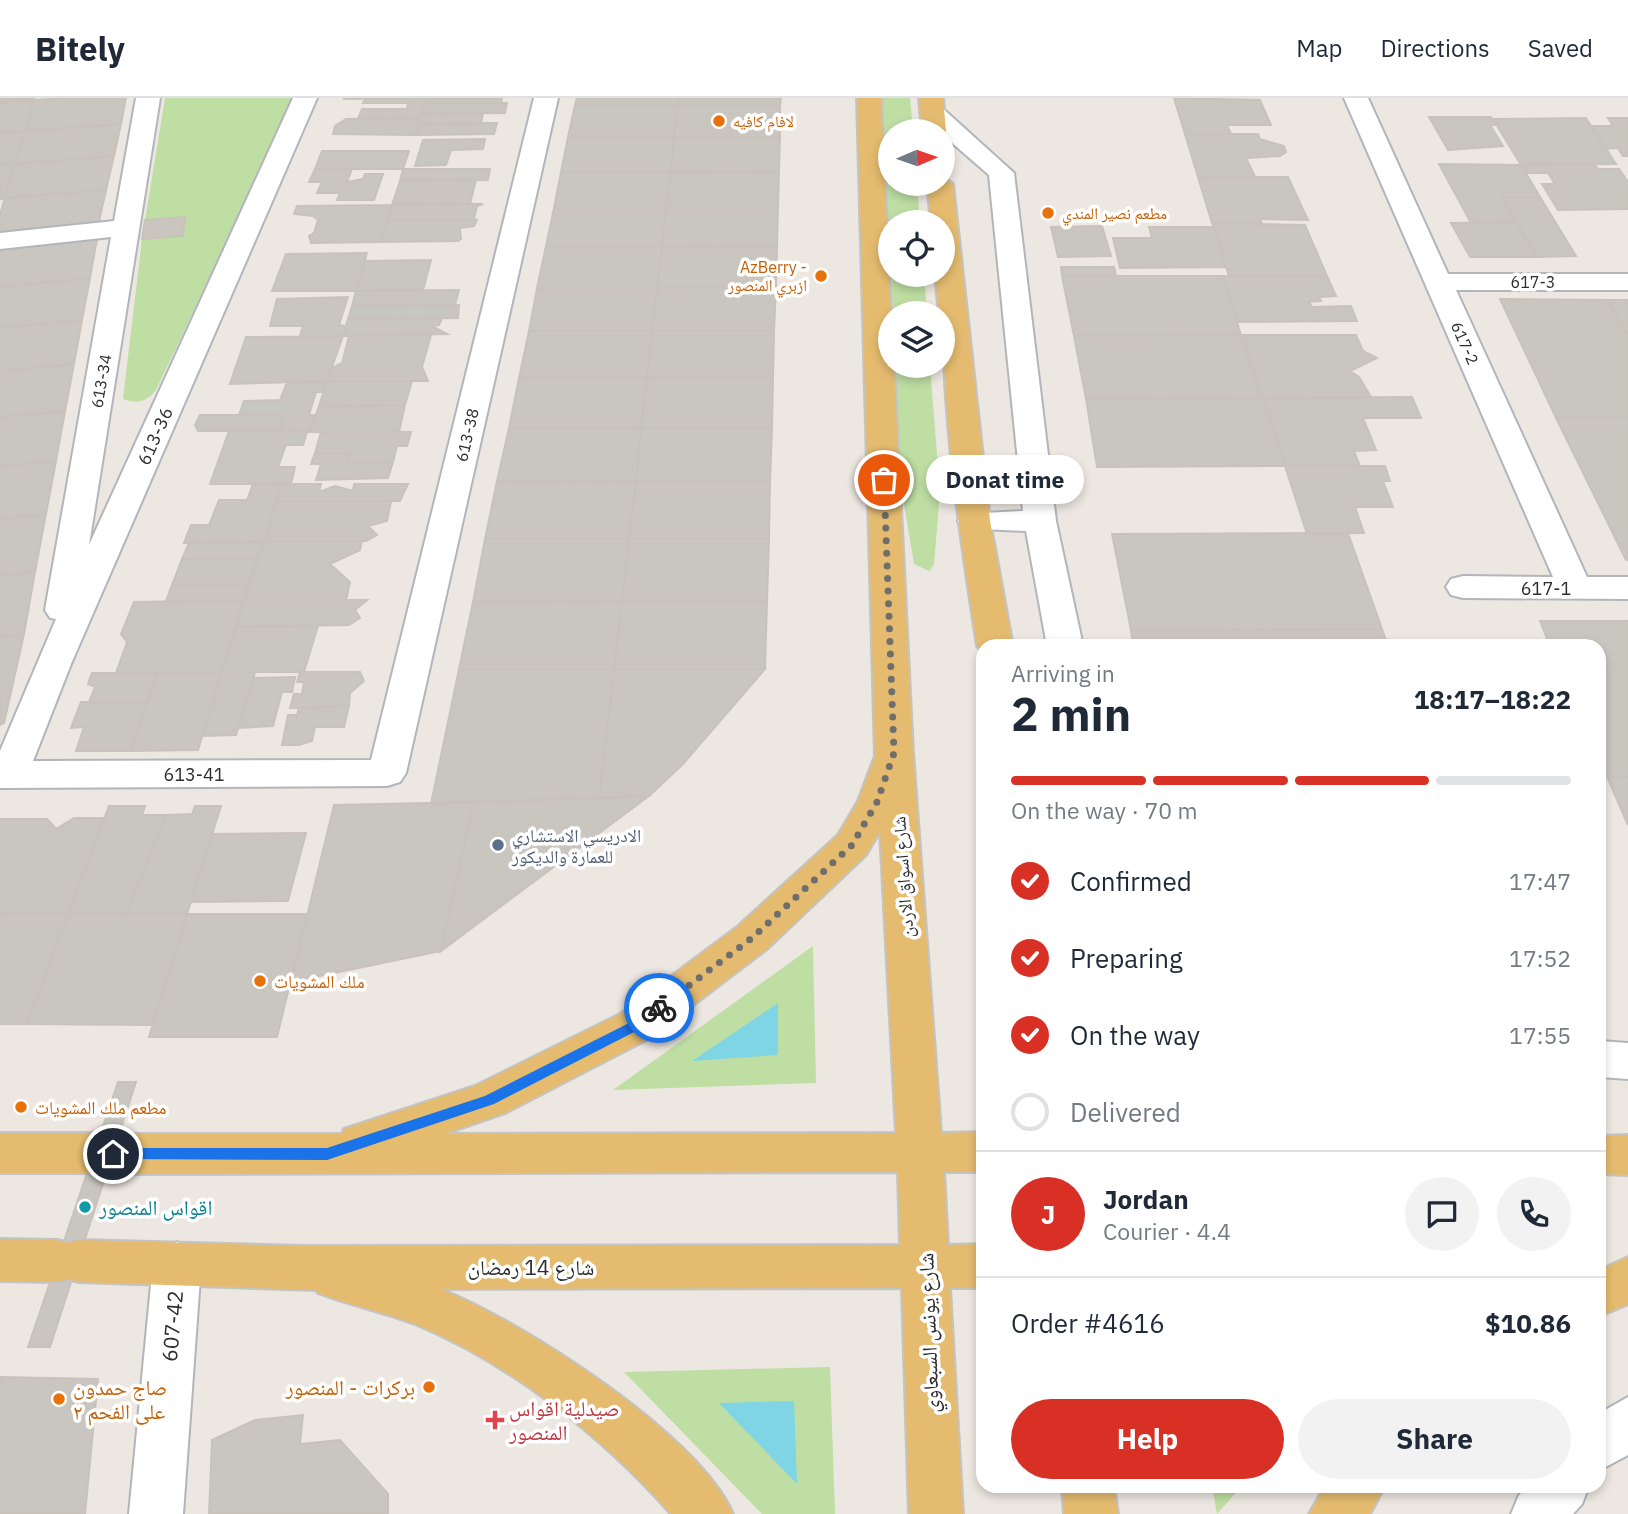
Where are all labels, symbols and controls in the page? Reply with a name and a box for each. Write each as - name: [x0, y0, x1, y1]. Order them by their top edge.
- text: Bitely: [35, 27, 125, 70]
- text: Map: [1296, 32, 1342, 64]
- text: Directions: [1380, 32, 1490, 64]
- text: Saved: [1528, 32, 1593, 64]
- place label: لافام كافيه: [733, 111, 794, 132]
- marker: لافام كافيه: [711, 113, 727, 129]
- north arrow: [878, 119, 956, 196]
- map controls: [878, 119, 955, 378]
- place label: مطعم نصير المندي: [1062, 203, 1167, 226]
- marker: مطعم نصير المندي: [1040, 205, 1056, 221]
- button: locate: [878, 210, 955, 287]
- place label: AzBerry - ازبري المنصور: [727, 257, 807, 298]
- marker: AzBerry - ازبري المنصور: [813, 268, 829, 284]
- street label: 617-3: [1511, 272, 1555, 292]
- button: layers: [878, 301, 955, 378]
- street label: 617-2: [1447, 318, 1483, 368]
- street label: 613-34: [86, 352, 116, 410]
- street label: 613-36: [132, 403, 178, 469]
- street label: 613-38: [451, 406, 483, 464]
- pin: [854, 450, 914, 510]
- callout: Donat time: [926, 456, 1084, 504]
- icon: bag: [865, 461, 903, 499]
- text: Donat time: [946, 464, 1064, 494]
- street label: 617-1: [1521, 577, 1571, 600]
- text: Arriving in: [1011, 658, 1115, 688]
- text: 18:17–18:22: [1414, 682, 1571, 716]
- text: 2 min: [1011, 684, 1131, 744]
- street label: 613-41: [163, 763, 225, 786]
- text: On the way · 70 m: [1011, 795, 1198, 825]
- street label: شارع اسواق الاردن: [887, 815, 919, 939]
- place label: الادريسي الاستشاري للعمارة والديكور: [511, 824, 641, 868]
- marker: الادريسي الاستشاري للعمارة والديكور: [490, 837, 506, 853]
- icon: check: [1011, 862, 1049, 900]
- text: Confirmed: [1070, 864, 1192, 898]
- text: 17:47: [1509, 866, 1571, 896]
- icon: check: [1011, 939, 1049, 977]
- text: Preparing: [1070, 941, 1183, 975]
- text: 17:52: [1509, 943, 1571, 973]
- place label: ملك المشويات: [274, 970, 365, 993]
- marker: ملك المشويات: [252, 973, 268, 989]
- courier: [624, 973, 694, 1043]
- icon: bike: [640, 989, 678, 1027]
- icon: check: [1011, 1016, 1049, 1054]
- text: On the way: [1070, 1018, 1200, 1052]
- text: 17:55: [1509, 1020, 1571, 1050]
- text: Delivered: [1070, 1095, 1181, 1129]
- place label: مطعم ملك المشويات: [35, 1096, 166, 1120]
- marker: مطعم ملك المشويات: [13, 1099, 29, 1115]
- pin: [83, 1124, 143, 1184]
- icon: home: [94, 1135, 132, 1173]
- button: chat: [1405, 1177, 1479, 1251]
- button: phone: [1497, 1177, 1571, 1251]
- text: Jordan: [1103, 1182, 1189, 1216]
- place label: اقواس المنصور: [98, 1193, 212, 1221]
- text: J: [1041, 1197, 1055, 1231]
- marker: اقواس المنصور: [77, 1199, 93, 1215]
- text: Courier · 4.4: [1103, 1216, 1231, 1246]
- street label: شارع يونس السبعاوي: [911, 1252, 948, 1414]
- street label: شارع 14 رمضان: [468, 1253, 594, 1281]
- street label: 607-42: [155, 1289, 189, 1363]
- text: Order #4616: [1011, 1306, 1165, 1340]
- text: $10.86: [1485, 1306, 1571, 1340]
- place label: صاج حمدون على الفحم ٢: [73, 1373, 167, 1426]
- place label: بركرات - المنصور: [285, 1373, 415, 1401]
- marker: بركرات - المنصور: [421, 1379, 437, 1395]
- marker: صاج حمدون على الفحم ٢: [51, 1391, 67, 1407]
- place label: صيدلية اقواس المنصور: [508, 1394, 619, 1446]
- button: Help: [1011, 1399, 1284, 1479]
- button: Share: [1298, 1399, 1571, 1479]
- marker: صيدلية اقواس المنصور: [487, 1412, 503, 1428]

